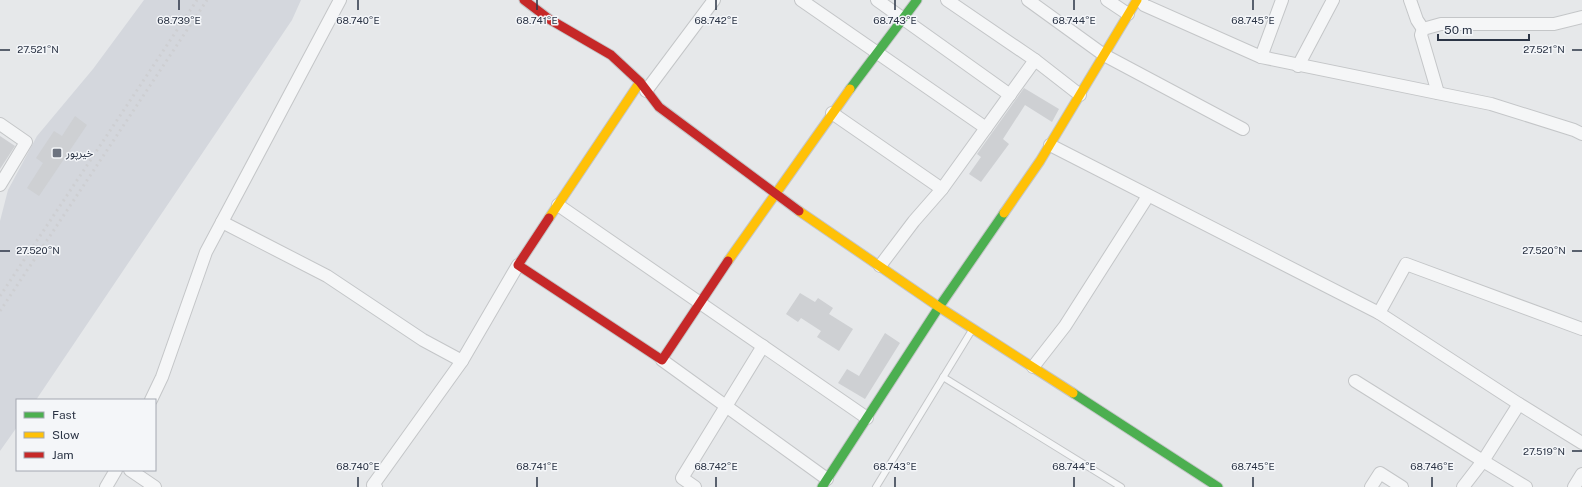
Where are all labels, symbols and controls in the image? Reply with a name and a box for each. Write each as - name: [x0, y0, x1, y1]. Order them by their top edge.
- text: 68.739°E: [157, 14, 201, 26]
- text: 68.740°E: [336, 14, 380, 26]
- text: 68.741°E: [516, 14, 558, 26]
- text: 68.742°E: [694, 14, 738, 26]
- text: 68.743°E: [873, 14, 917, 26]
- text: 68.744°E: [1052, 14, 1096, 26]
- text: 68.745°E: [1231, 14, 1275, 26]
- scale bar: [1438, 16, 1529, 42]
- text: 50 m: [1444, 23, 1472, 37]
- text: 27.521°N: [17, 43, 59, 55]
- text: 27.521°N: [1523, 43, 1565, 55]
- marker: خیرپور: [51, 147, 63, 159]
- place label: خیرپور: [65, 147, 94, 161]
- text: 27.520°N: [16, 244, 60, 256]
- text: 27.520°N: [1522, 244, 1566, 256]
- legend: [16, 399, 156, 471]
- text: Fast: [52, 408, 77, 422]
- text: Slow: [52, 428, 80, 442]
- text: 27.519°N: [1523, 445, 1565, 457]
- text: Jam: [52, 448, 74, 462]
- text: 68.740°E: [336, 460, 380, 472]
- text: 68.741°E: [516, 460, 558, 472]
- text: 68.742°E: [694, 460, 738, 472]
- text: 68.743°E: [873, 460, 917, 472]
- text: 68.744°E: [1052, 460, 1096, 472]
- text: 68.745°E: [1231, 460, 1275, 472]
- text: 68.746°E: [1410, 460, 1454, 472]

